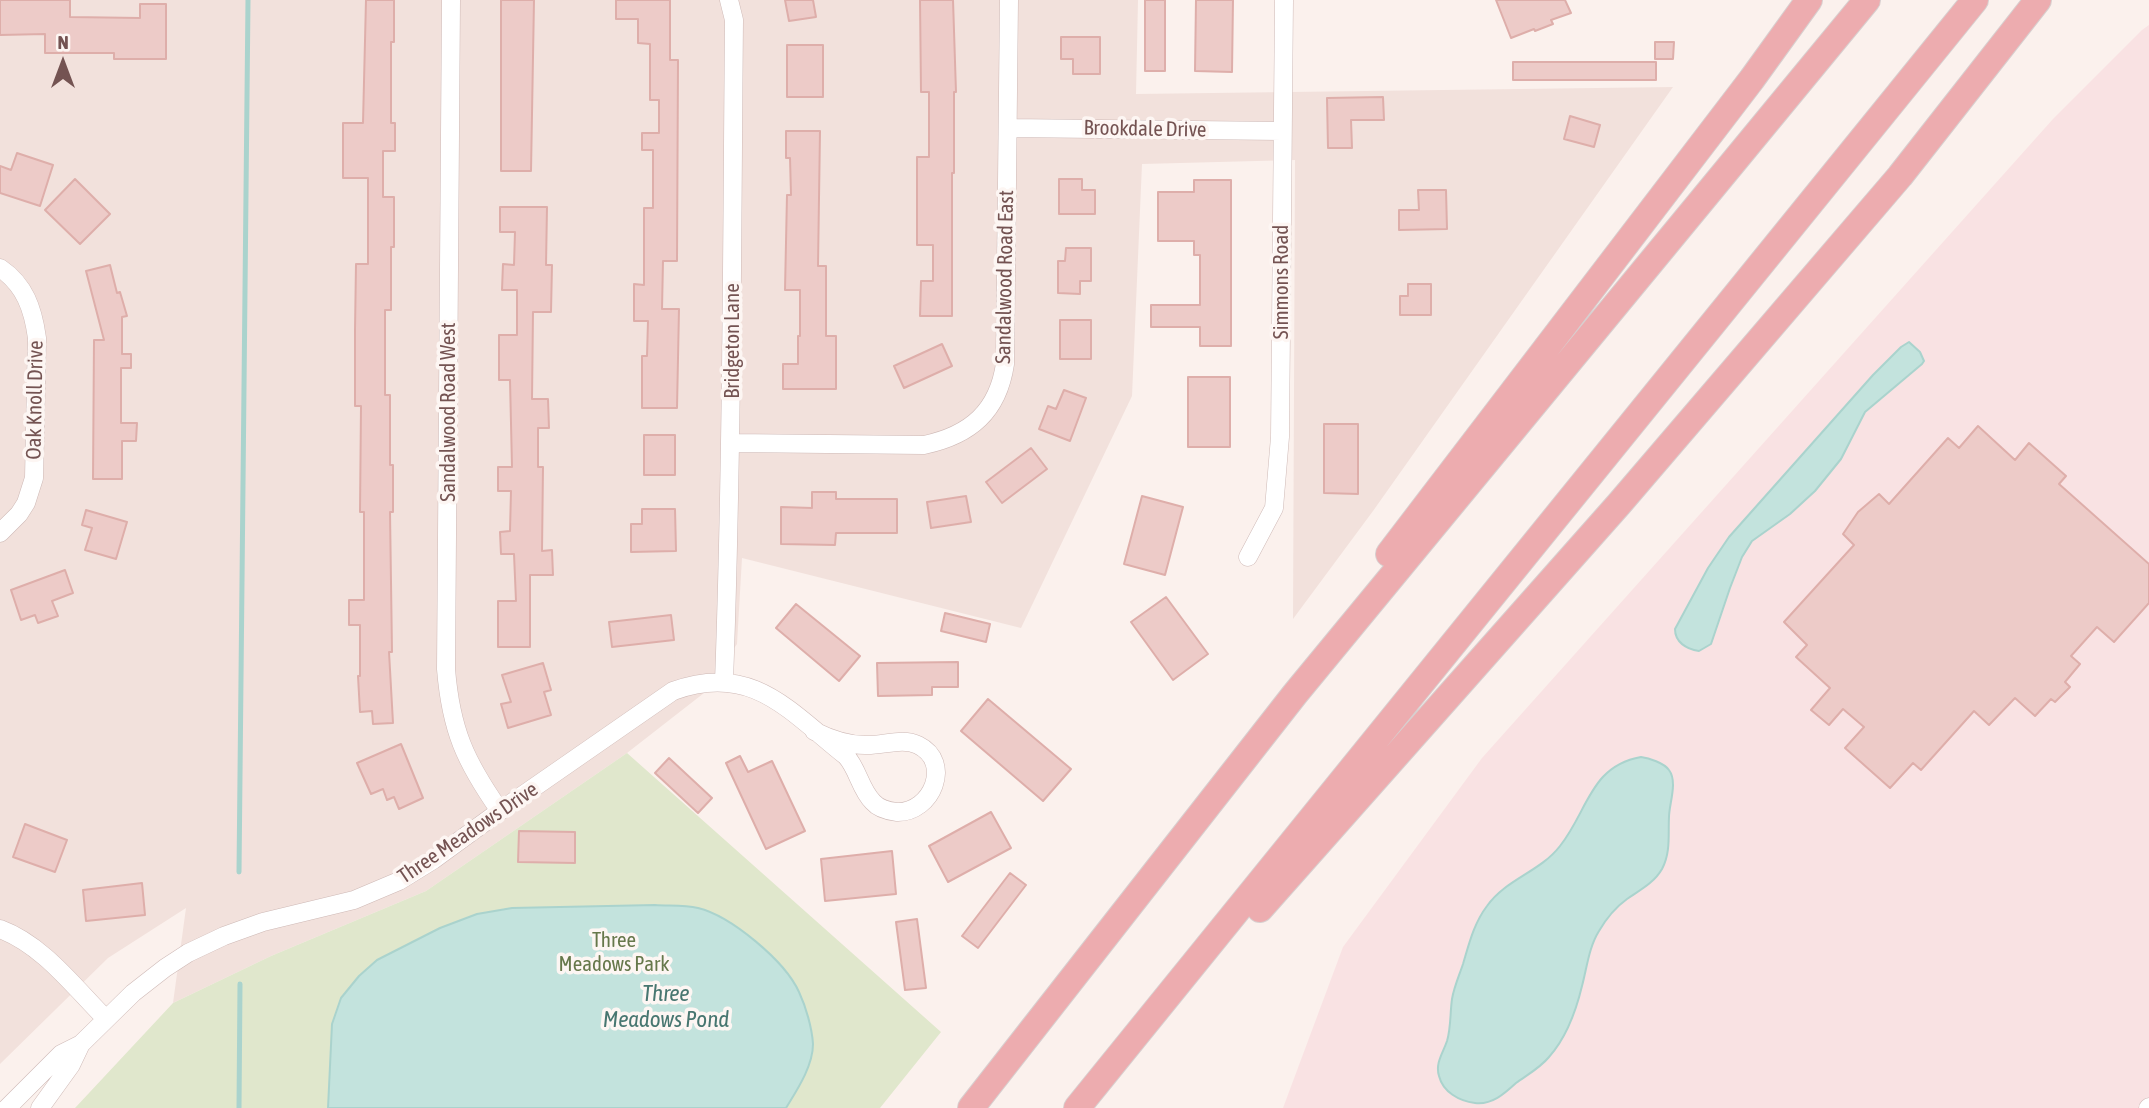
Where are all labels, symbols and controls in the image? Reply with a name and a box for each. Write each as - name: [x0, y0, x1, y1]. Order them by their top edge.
- north arrow: [28, 28, 98, 98]
- text: N: [57, 31, 69, 53]
- street label: Brookdale Drive: [1083, 115, 1207, 143]
- street label: Sandalwood Road East: [991, 190, 1019, 364]
- street label: Simmons Road: [1268, 225, 1294, 339]
- street label: Bridgeton Lane: [719, 283, 745, 399]
- street label: Sandalwood Road West: [435, 322, 461, 502]
- street label: Oak Knoll Drive: [21, 340, 49, 460]
- street label: Three Meadows Drive: [393, 777, 543, 889]
- park label: Three Meadows Park: [559, 927, 669, 977]
- water label: Three Meadows Pond: [603, 980, 729, 1034]

